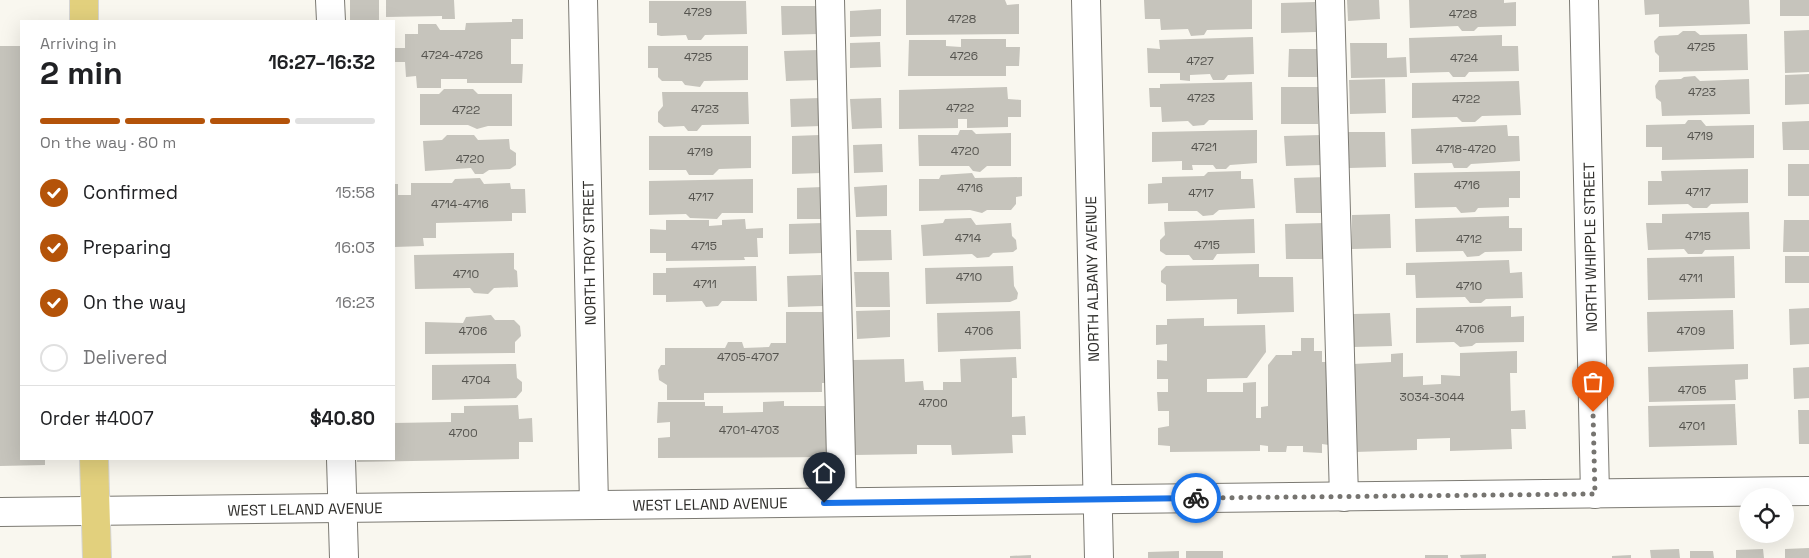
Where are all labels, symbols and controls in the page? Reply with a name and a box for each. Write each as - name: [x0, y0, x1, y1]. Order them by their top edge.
- house number: 4729: [684, 4, 712, 20]
- house number: 4728: [1449, 6, 1477, 22]
- house number: 4728: [948, 11, 976, 27]
- text: Arriving in: [40, 33, 117, 54]
- house number: 4725: [1687, 39, 1715, 55]
- house number: 4724-4726: [421, 47, 483, 63]
- house number: 4726: [950, 48, 978, 64]
- house number: 4725: [684, 49, 712, 65]
- text: 16:27–16:32: [268, 50, 375, 75]
- house number: 4724: [1450, 50, 1479, 66]
- text: 2 min: [40, 53, 123, 93]
- house number: 4727: [1186, 53, 1214, 69]
- house number: 4723: [1688, 84, 1716, 100]
- house number: 4723: [1187, 90, 1215, 106]
- house number: 4722: [1452, 91, 1480, 107]
- house number: 4722: [946, 100, 974, 116]
- house number: 4723: [691, 101, 719, 117]
- house number: 4722: [452, 102, 480, 118]
- house number: 4719: [1687, 128, 1713, 144]
- text: On the way · 80 m: [40, 132, 176, 153]
- house number: 4721: [1191, 139, 1217, 155]
- house number: 4718-4720: [1436, 141, 1496, 157]
- house number: 4720: [951, 143, 979, 159]
- house number: 4719: [687, 144, 713, 160]
- house number: 4720: [456, 151, 484, 167]
- street label: NORTH WHIPPLE STREET: [1579, 162, 1601, 332]
- house number: 4716: [1454, 177, 1480, 193]
- icon: check: [40, 179, 68, 207]
- text: Confirmed: [83, 180, 178, 205]
- street label: NORTH TROY STREET: [578, 180, 600, 326]
- house number: 4716: [957, 180, 983, 196]
- text: 15:58: [335, 182, 375, 203]
- house number: 4717: [1685, 184, 1711, 200]
- house number: 4717: [1188, 185, 1214, 201]
- house number: 4717: [688, 189, 714, 205]
- house number: 4714-4716: [431, 196, 489, 212]
- street label: NORTH ALBANY AVENUE: [1081, 196, 1103, 362]
- house number: 4715: [1685, 228, 1711, 244]
- house number: 4714: [955, 230, 982, 246]
- house number: 4712: [1456, 231, 1482, 247]
- icon: check: [40, 234, 68, 262]
- text: Preparing: [83, 235, 171, 260]
- text: 16:03: [335, 237, 375, 258]
- house number: 4715: [1194, 237, 1220, 253]
- house number: 4715: [691, 238, 717, 254]
- house number: 4710: [453, 266, 479, 282]
- house number: 4710: [956, 269, 982, 285]
- house number: 4711: [1679, 270, 1703, 286]
- house number: 4711: [693, 276, 717, 292]
- house number: 4710: [1456, 278, 1482, 294]
- icon: check: [40, 289, 68, 317]
- text: On the way: [83, 290, 186, 315]
- text: 16:23: [335, 292, 375, 313]
- house number: 4706: [1456, 321, 1484, 337]
- house number: 4706: [459, 323, 487, 339]
- house number: 4706: [965, 323, 993, 339]
- house number: 4709: [1677, 323, 1705, 339]
- text: Delivered: [83, 345, 168, 370]
- house number: 4705-4707: [717, 349, 779, 365]
- pin: [1572, 361, 1614, 412]
- icon: bag: [1579, 368, 1607, 396]
- house number: 4704: [462, 372, 491, 388]
- house number: 4705: [1678, 382, 1706, 398]
- house number: 3034-3044: [1399, 389, 1465, 405]
- house number: 4700: [918, 395, 948, 411]
- text: Order #4007: [40, 406, 154, 431]
- text: $40.80: [310, 406, 375, 431]
- house number: 4701: [1679, 418, 1705, 434]
- house number: 4701-4703: [719, 422, 779, 438]
- house number: 4700: [448, 425, 478, 441]
- pin: [803, 452, 845, 503]
- icon: home: [810, 459, 838, 487]
- courier: [1171, 473, 1221, 523]
- icon: bike: [1182, 484, 1210, 512]
- map controls: [1739, 488, 1794, 543]
- button: locate: [1739, 488, 1794, 543]
- street label: WEST LELAND AVENUE: [632, 493, 788, 515]
- street label: WEST LELAND AVENUE: [227, 498, 383, 520]

